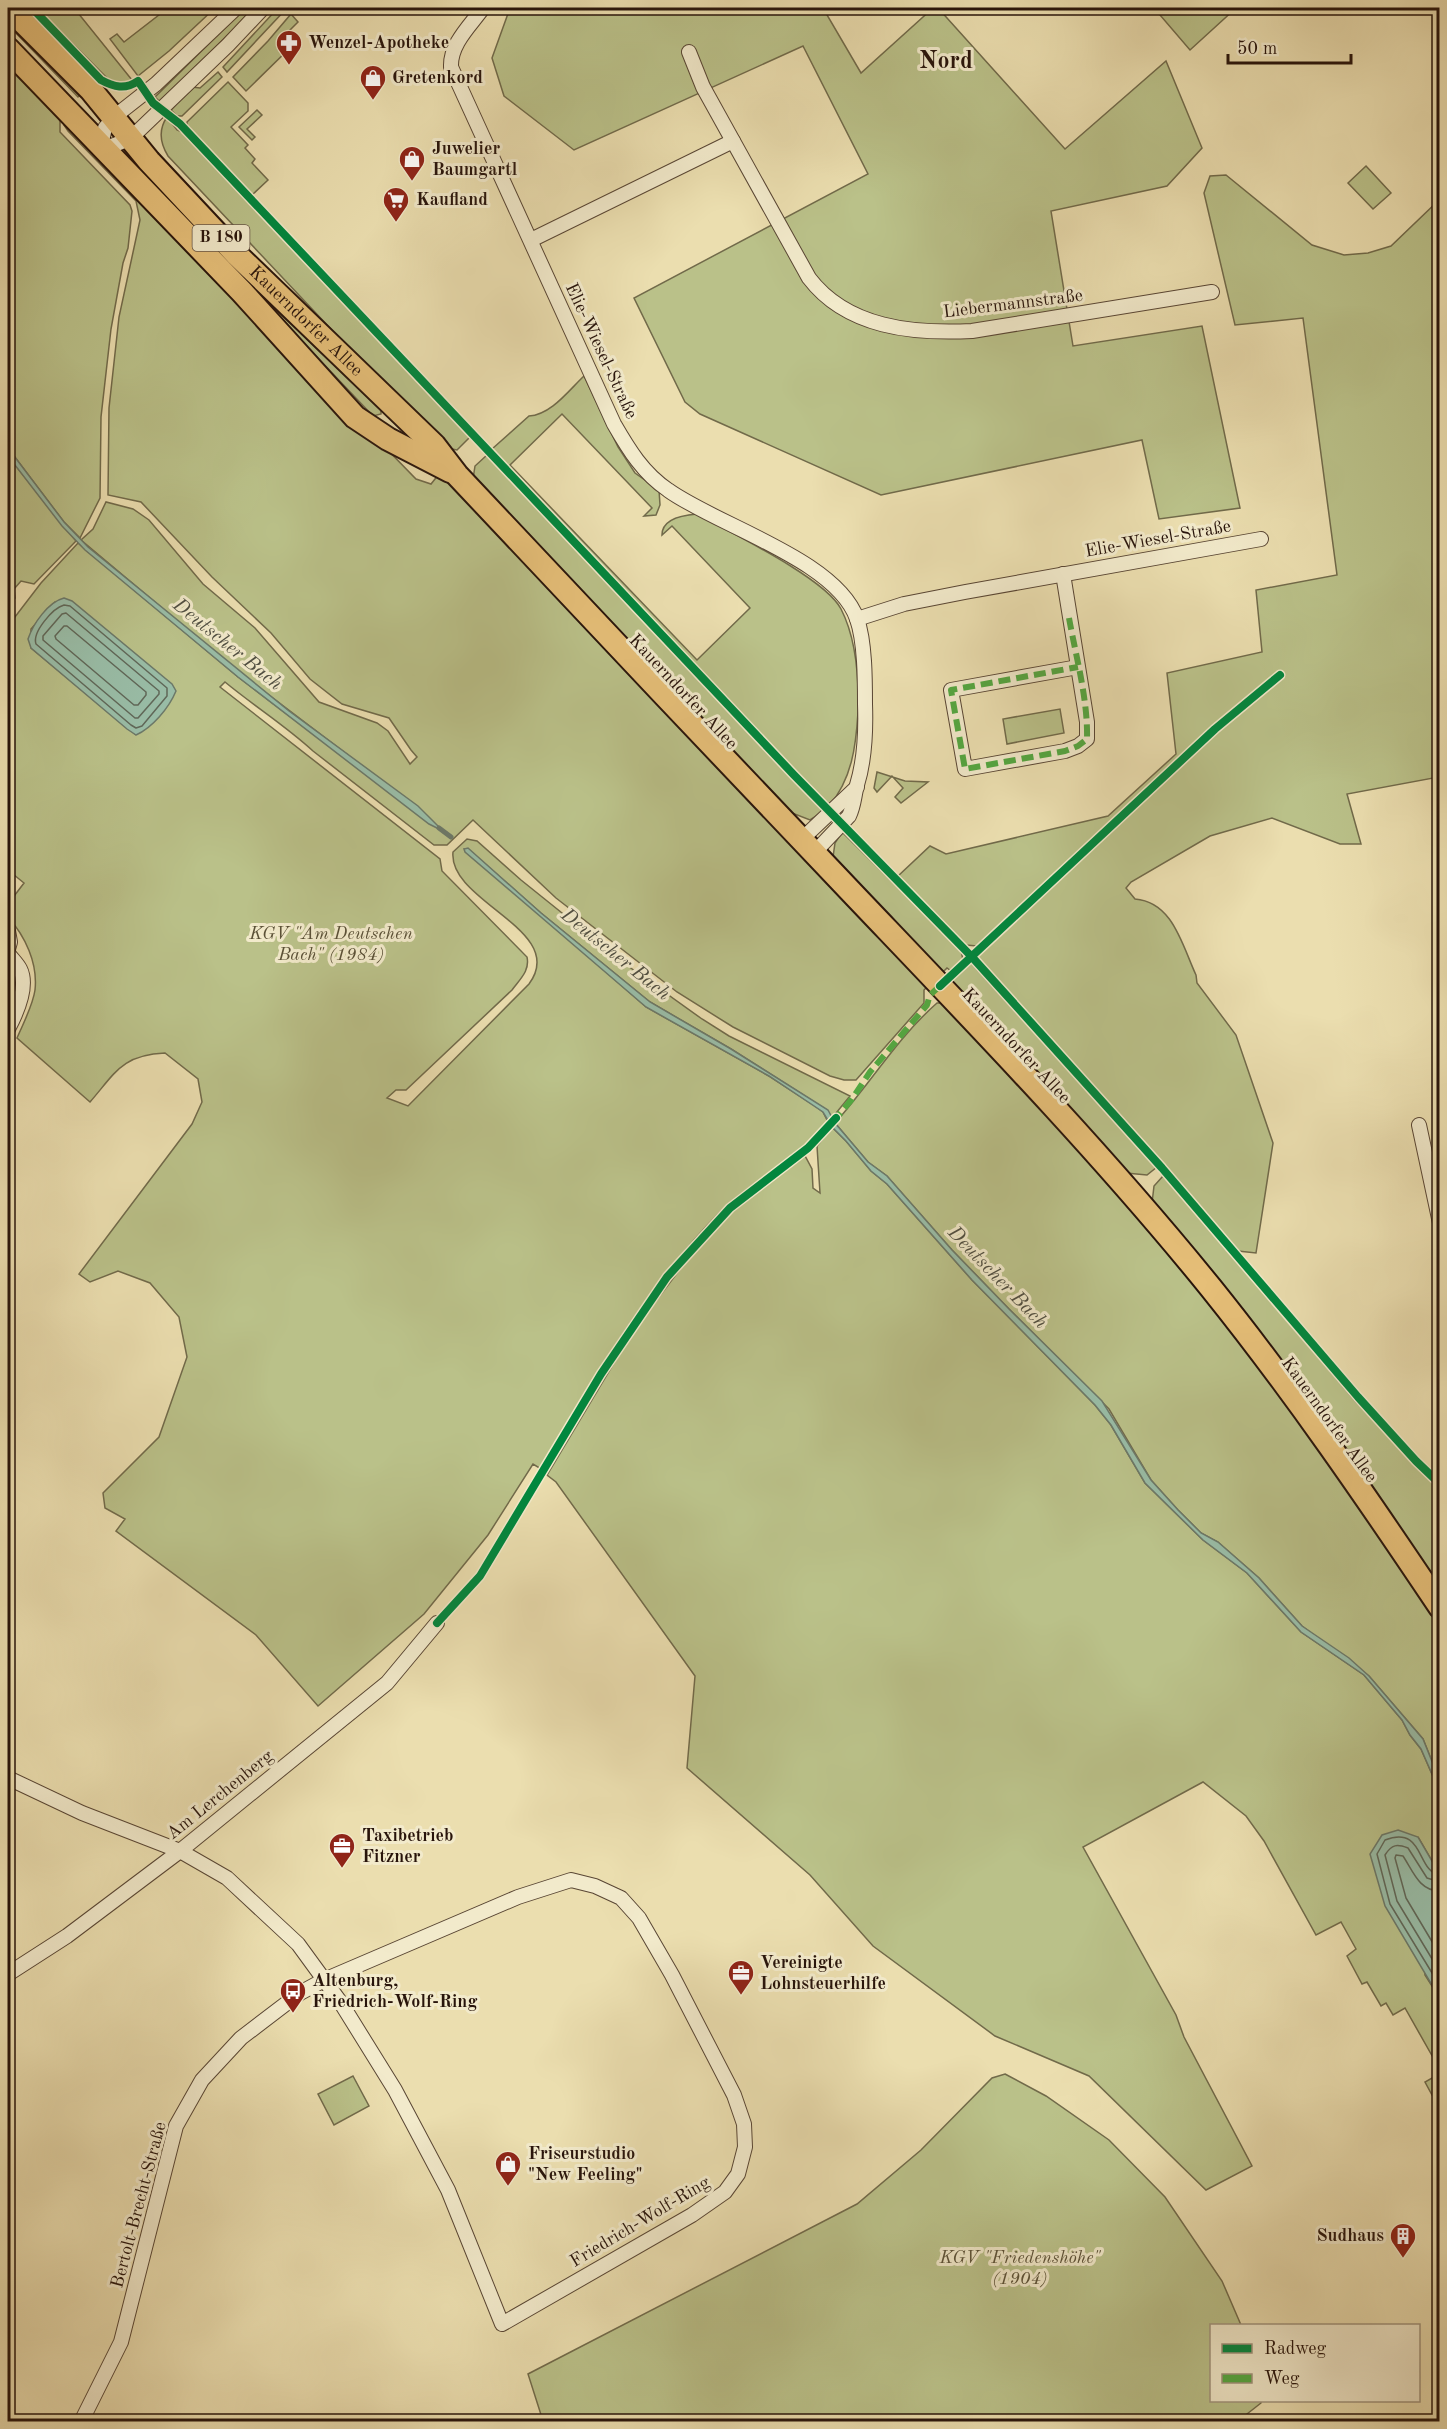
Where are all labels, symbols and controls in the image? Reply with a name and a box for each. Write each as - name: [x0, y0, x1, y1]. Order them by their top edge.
- scale bar: [1228, 27, 1351, 65]
- pharmacy icon: Wenzel-Apotheke: [274, 28, 304, 66]
- place label: Wenzel-Apotheke: [308, 34, 449, 52]
- text: 50 m: [1237, 40, 1277, 58]
- district label: Nord: [919, 50, 973, 74]
- shop icon: Gretenkord: [358, 63, 388, 101]
- place label: Gretenkord: [392, 69, 483, 87]
- place label: Juwelier Baumgartl: [432, 140, 518, 179]
- shop icon: Juwelier Baumgartl: [397, 144, 427, 182]
- supermarket icon: Kaufland: [381, 185, 411, 223]
- place label: Kaufland: [416, 191, 488, 209]
- road number: B 180: [192, 225, 250, 251]
- street label: Kauerndorfer Allee: [246, 263, 366, 380]
- street label: Elie-Wiesel-Straße: [562, 280, 640, 422]
- street label: Liebermannstraße: [942, 286, 1084, 322]
- street label: Elie-Wiesel-Straße: [1084, 517, 1232, 561]
- water label: Deutscher Bach: [168, 594, 285, 695]
- street label: Kauerndorfer Allee: [625, 631, 741, 753]
- water label: Deutscher Bach: [556, 904, 673, 1005]
- park label: KGV "Am Deutschen Bach" (1984): [248, 925, 413, 964]
- street label: Kauerndorfer Allee: [958, 985, 1074, 1107]
- water label: Deutscher Bach: [943, 1222, 1051, 1333]
- street label: Kauerndorfer Allee: [1278, 1354, 1380, 1486]
- street label: Am Lerchenberg: [163, 1747, 277, 1843]
- place label: Taxibetrieb Fitzner: [362, 1827, 453, 1866]
- office icon: Taxibetrieb Fitzner: [327, 1831, 357, 1869]
- place label: Vereinigte Lohnsteuerhilfe: [760, 1954, 886, 1993]
- office icon: Vereinigte Lohnsteuerhilfe: [726, 1958, 756, 1996]
- place label: Altenburg, Friedrich-Wolf-Ring: [312, 1972, 477, 2011]
- bus stop icon: Altenburg, Friedrich-Wolf-Ring: [278, 1976, 308, 2014]
- street label: Bertolt-Brecht-Straße: [108, 2120, 170, 2290]
- place label: Friseurstudio "New Feeling": [528, 2145, 643, 2184]
- shop icon: Friseurstudio "New Feeling": [493, 2149, 523, 2187]
- street label: Friedrich-Wolf-Ring: [567, 2173, 713, 2271]
- building icon: Sudhaus: [1388, 2221, 1418, 2259]
- place label: Sudhaus: [1316, 2227, 1384, 2245]
- park label: KGV "Friedenshöhe" (1904): [938, 2249, 1102, 2288]
- legend: [1210, 2324, 1420, 2402]
- text: Radweg: [1264, 2340, 1327, 2358]
- text: Weg: [1264, 2370, 1300, 2388]

